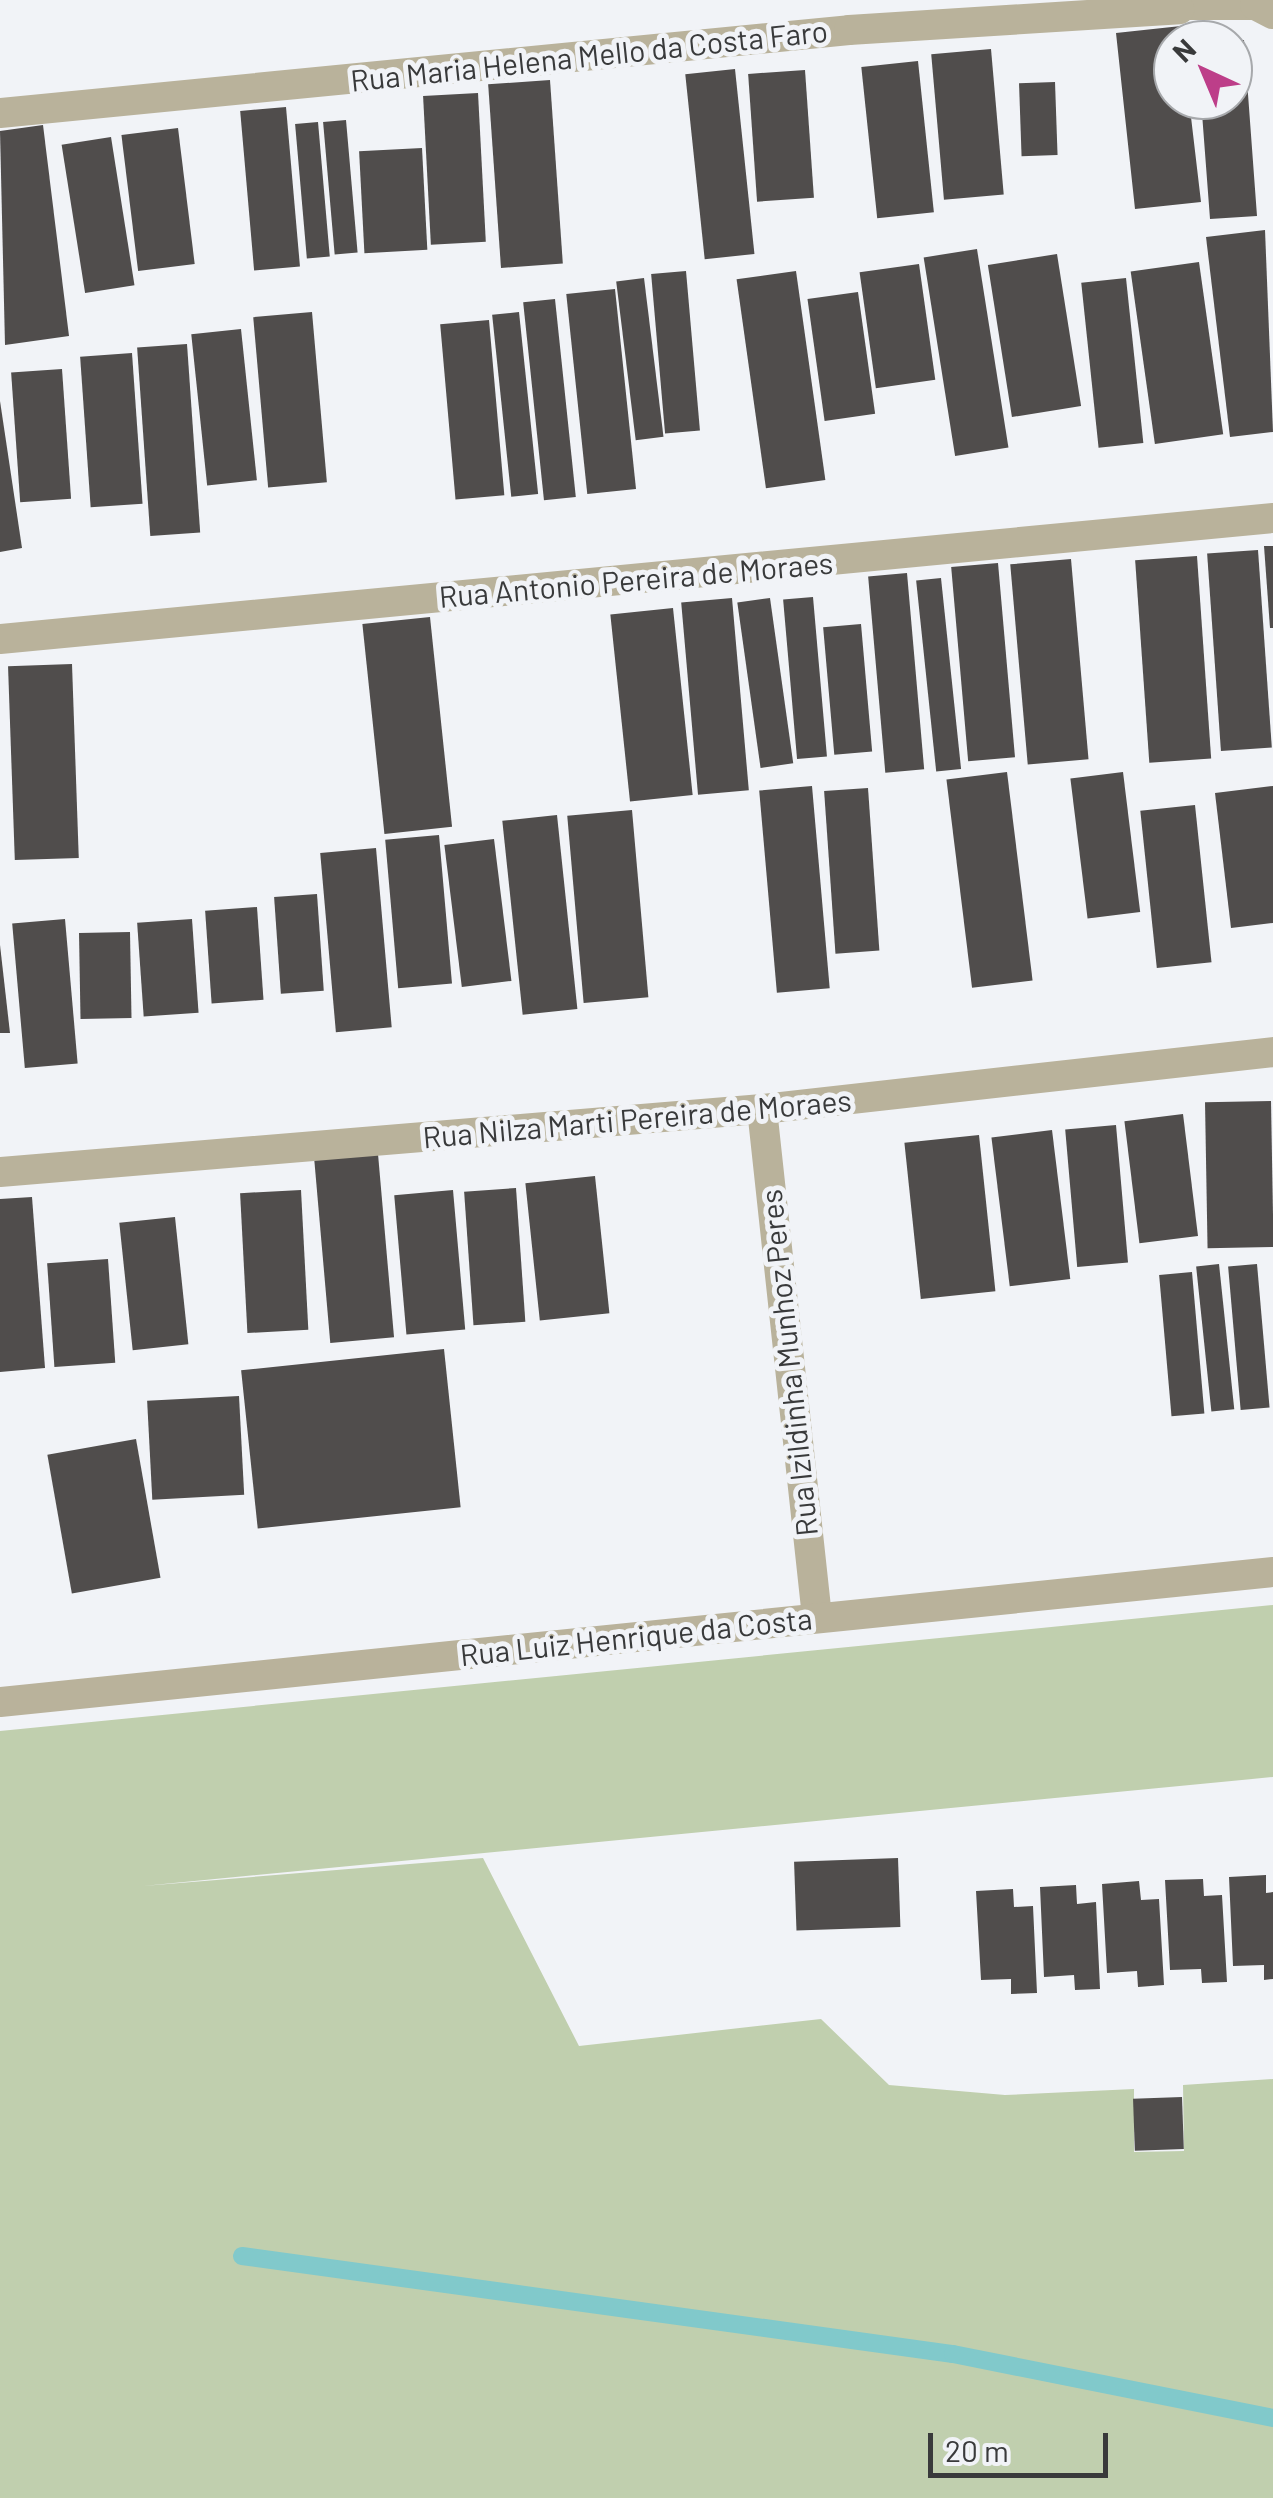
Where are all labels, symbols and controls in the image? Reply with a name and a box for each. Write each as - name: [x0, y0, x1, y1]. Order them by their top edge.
- street label: Rua Maria Helena Mello da Costa Faro: [349, 12, 829, 98]
- north arrow: [1153, 20, 1253, 120]
- text: N: [1165, 31, 1202, 69]
- street label: Rua Antonio Pereira de Moraes: [437, 544, 835, 614]
- street label: Rua Nilza Marti Pereira de Moraes: [421, 1081, 853, 1155]
- street label: Rua Izildinha Munhoz Peres: [752, 1188, 824, 1538]
- street label: Rua Luiz Henrique da Costa: [458, 1600, 814, 1672]
- scale bar: [933, 2413, 1113, 2475]
- text: 20 m: [945, 2432, 1009, 2468]

